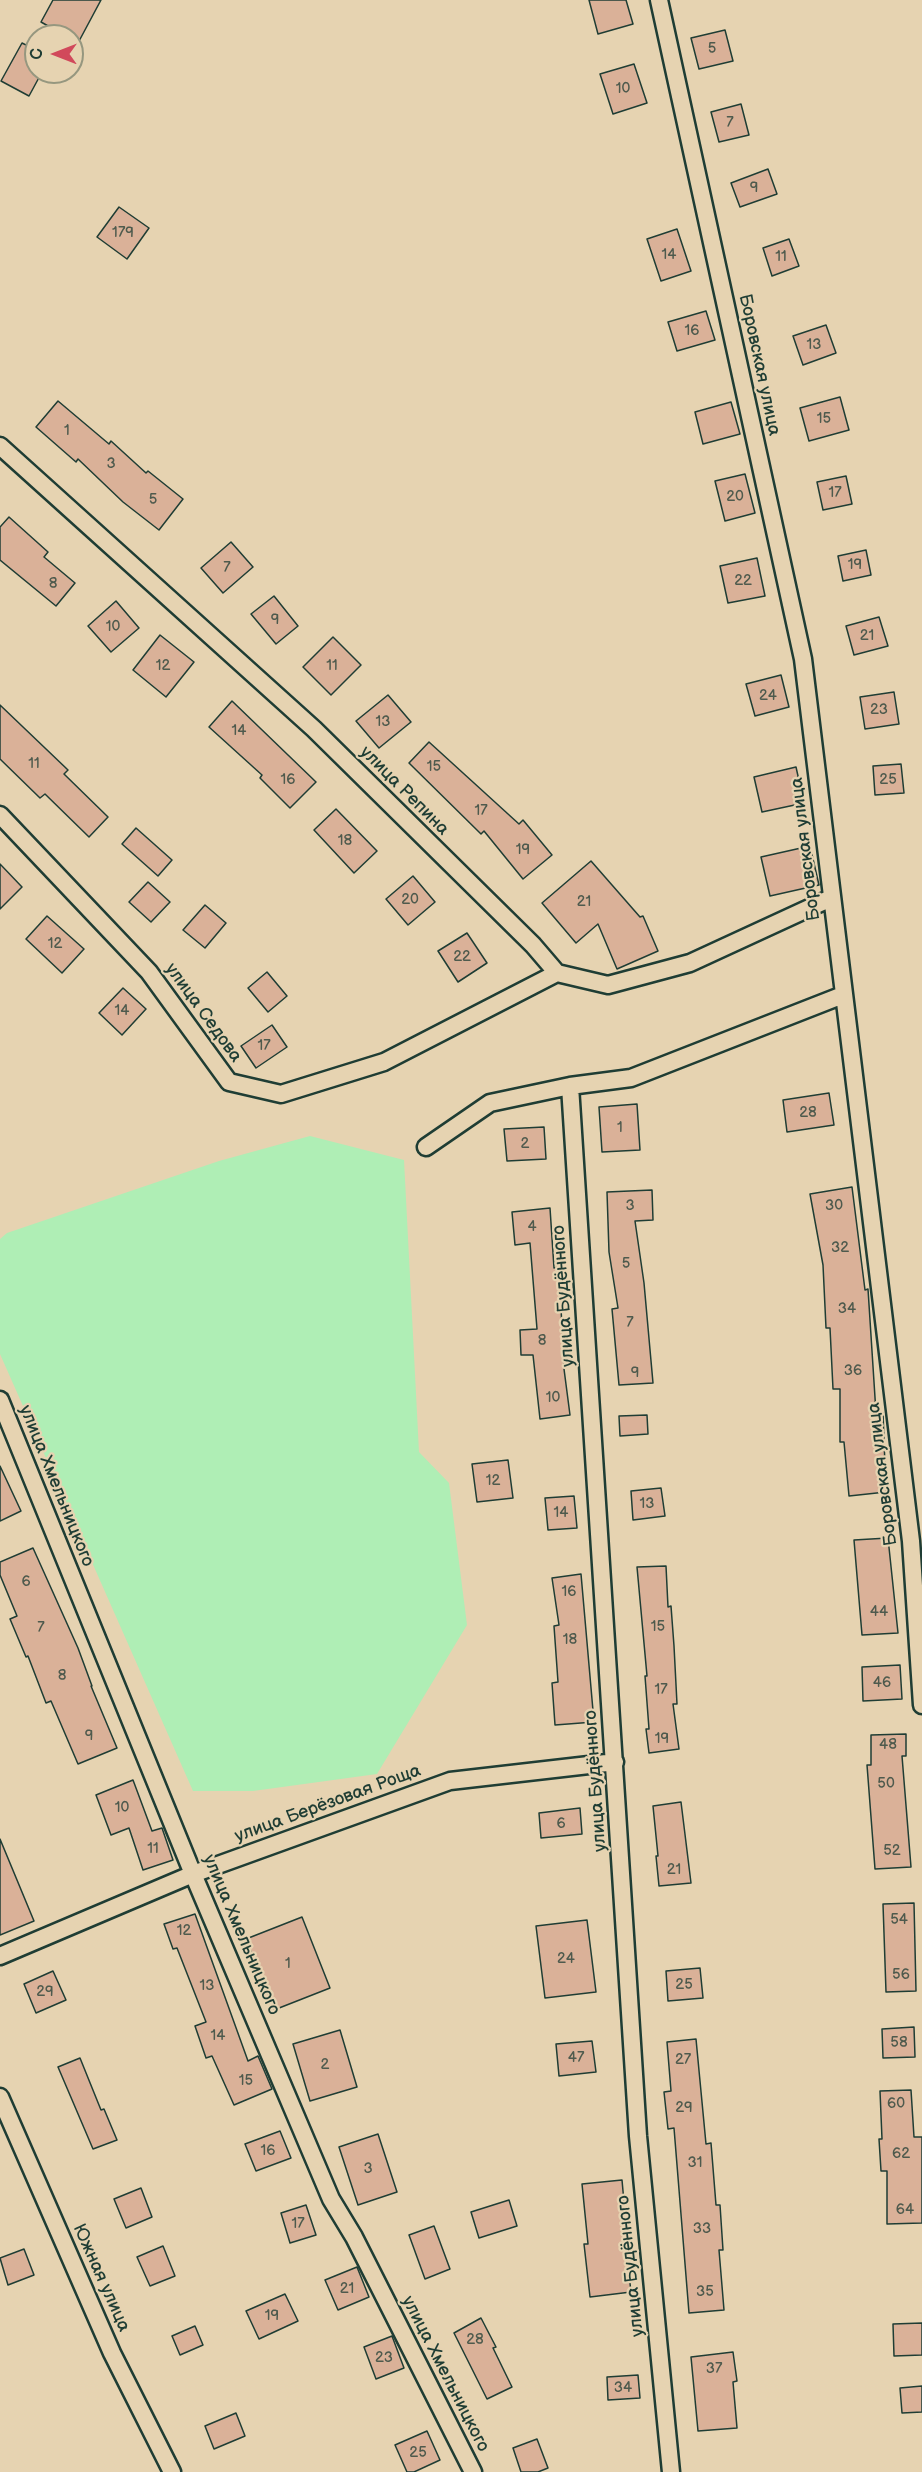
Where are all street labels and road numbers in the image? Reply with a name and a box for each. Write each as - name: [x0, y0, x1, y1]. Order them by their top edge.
- street label: Боровская улица: [733, 292, 785, 438]
- street label: улица Репина: [355, 742, 453, 840]
- street label: Боровская улица: [786, 776, 826, 922]
- street label: улица Седова: [160, 959, 246, 1067]
- street label: улица Будённого: [548, 1224, 580, 1368]
- street label: Боровская улица: [863, 1401, 903, 1547]
- street label: улица Хмельницкого: [14, 1402, 98, 1570]
- street label: улица Будённого: [580, 1709, 612, 1853]
- street label: улица Берёзовая Роща: [232, 1760, 424, 1848]
- street label: улица Хмельницкого: [197, 1852, 285, 2018]
- street label: улица Будённого: [613, 2194, 649, 2338]
- street label: Южная улица: [68, 2221, 134, 2335]
- street label: улица Хмельницкого: [396, 2292, 494, 2456]

